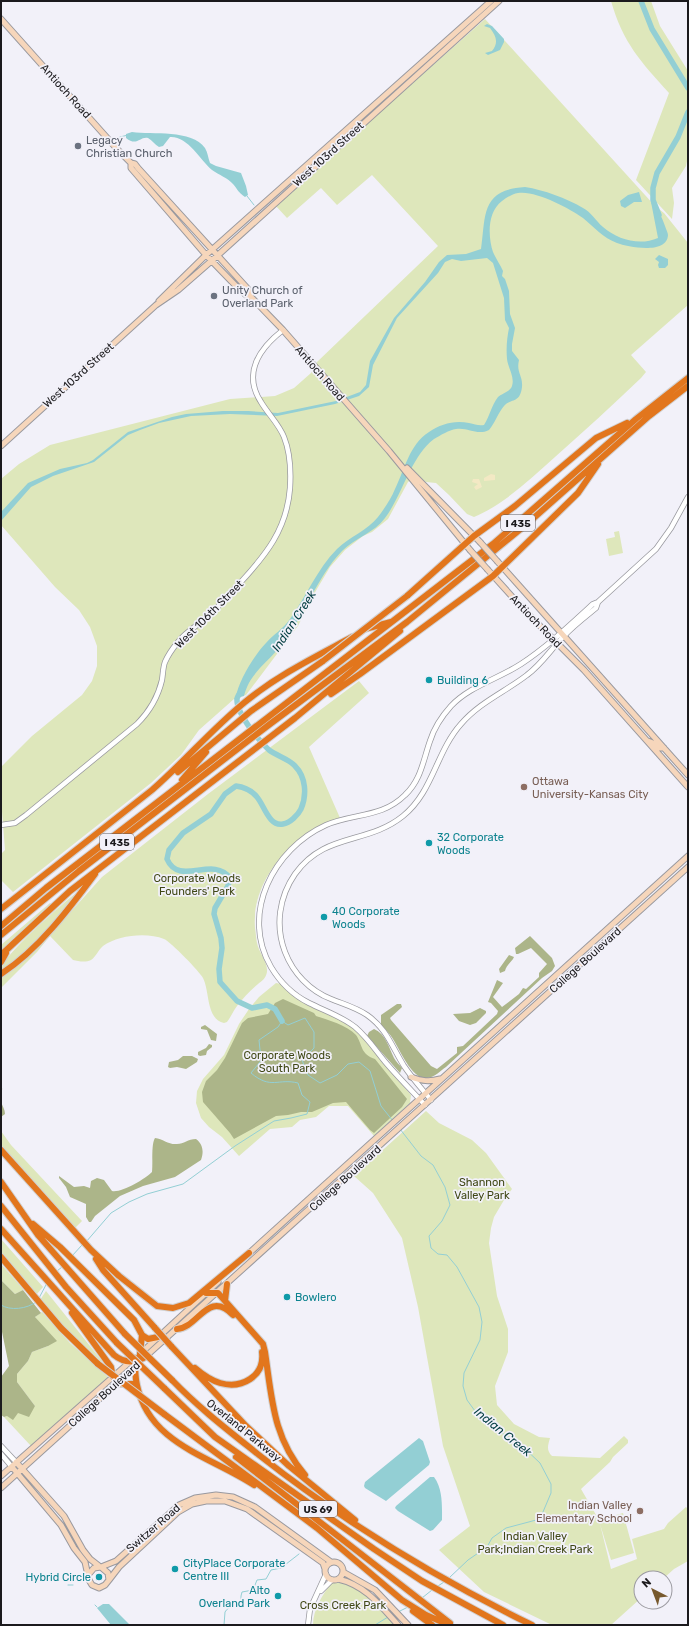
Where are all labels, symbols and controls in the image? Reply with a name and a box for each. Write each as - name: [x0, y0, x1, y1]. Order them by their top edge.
- street label: Antioch Road: [38, 61, 93, 121]
- street label: West 103rd Street: [290, 119, 367, 190]
- place label: Legacy Christian Church: [86, 134, 172, 160]
- marker: Legacy Christian Church: [73, 141, 83, 151]
- place label: Unity Church of Overland Park: [222, 284, 303, 310]
- marker: Unity Church of Overland Park: [209, 291, 219, 301]
- street label: West 103rd Street: [40, 340, 117, 411]
- street label: Antioch Road: [292, 343, 347, 404]
- road number: I 435: [501, 515, 535, 531]
- street label: West 106th Street: [173, 577, 247, 651]
- water label: Indian Creek: [269, 587, 319, 654]
- street label: Antioch Road: [507, 592, 564, 651]
- place label: Building 6: [437, 674, 488, 687]
- marker: Building 6: [424, 675, 434, 685]
- place label: Ottawa University-Kansas City: [532, 775, 649, 801]
- marker: Ottawa University-Kansas City: [519, 782, 529, 792]
- place label: 32 Corporate Woods: [437, 831, 504, 857]
- road number: I 435: [100, 834, 134, 850]
- marker: 32 Corporate Woods: [424, 838, 434, 848]
- park label: Corporate Woods Founders' Park: [153, 872, 241, 898]
- place label: 40 Corporate Woods: [332, 905, 400, 931]
- marker: 40 Corporate Woods: [319, 912, 329, 922]
- street label: College Boulevard: [547, 925, 624, 996]
- park label: Corporate Woods South Park: [243, 1049, 331, 1075]
- street label: College Boulevard: [307, 1143, 384, 1214]
- park label: Shannon Valley Park: [454, 1176, 510, 1202]
- place label: Bowlero: [295, 1291, 337, 1304]
- marker: Bowlero: [282, 1292, 292, 1302]
- street label: College Boulevard: [66, 1359, 143, 1430]
- street label: Overland Parkway: [204, 1396, 283, 1464]
- water label: Indian Creek: [471, 1405, 535, 1460]
- place label: Indian Valley Elementary School: [536, 1499, 632, 1525]
- street label: Switzer Road: [124, 1501, 183, 1555]
- road number: US 69: [299, 1501, 337, 1517]
- marker: Indian Valley Elementary School: [635, 1506, 645, 1516]
- park label: Indian Valley Park;Indian Creek Park: [477, 1530, 593, 1556]
- place label: CityPlace Corporate Centre III: [183, 1557, 285, 1583]
- marker: CityPlace Corporate Centre III: [170, 1564, 180, 1574]
- north arrow: [633, 1570, 673, 1610]
- place label: Hybrid Circle: [25, 1571, 91, 1584]
- marker: Hybrid Circle: [94, 1572, 104, 1582]
- text: N: [639, 1575, 654, 1590]
- place label: Alto Overland Park: [199, 1584, 270, 1610]
- marker: Alto Overland Park: [273, 1591, 283, 1601]
- park label: Cross Creek Park: [300, 1599, 387, 1612]

